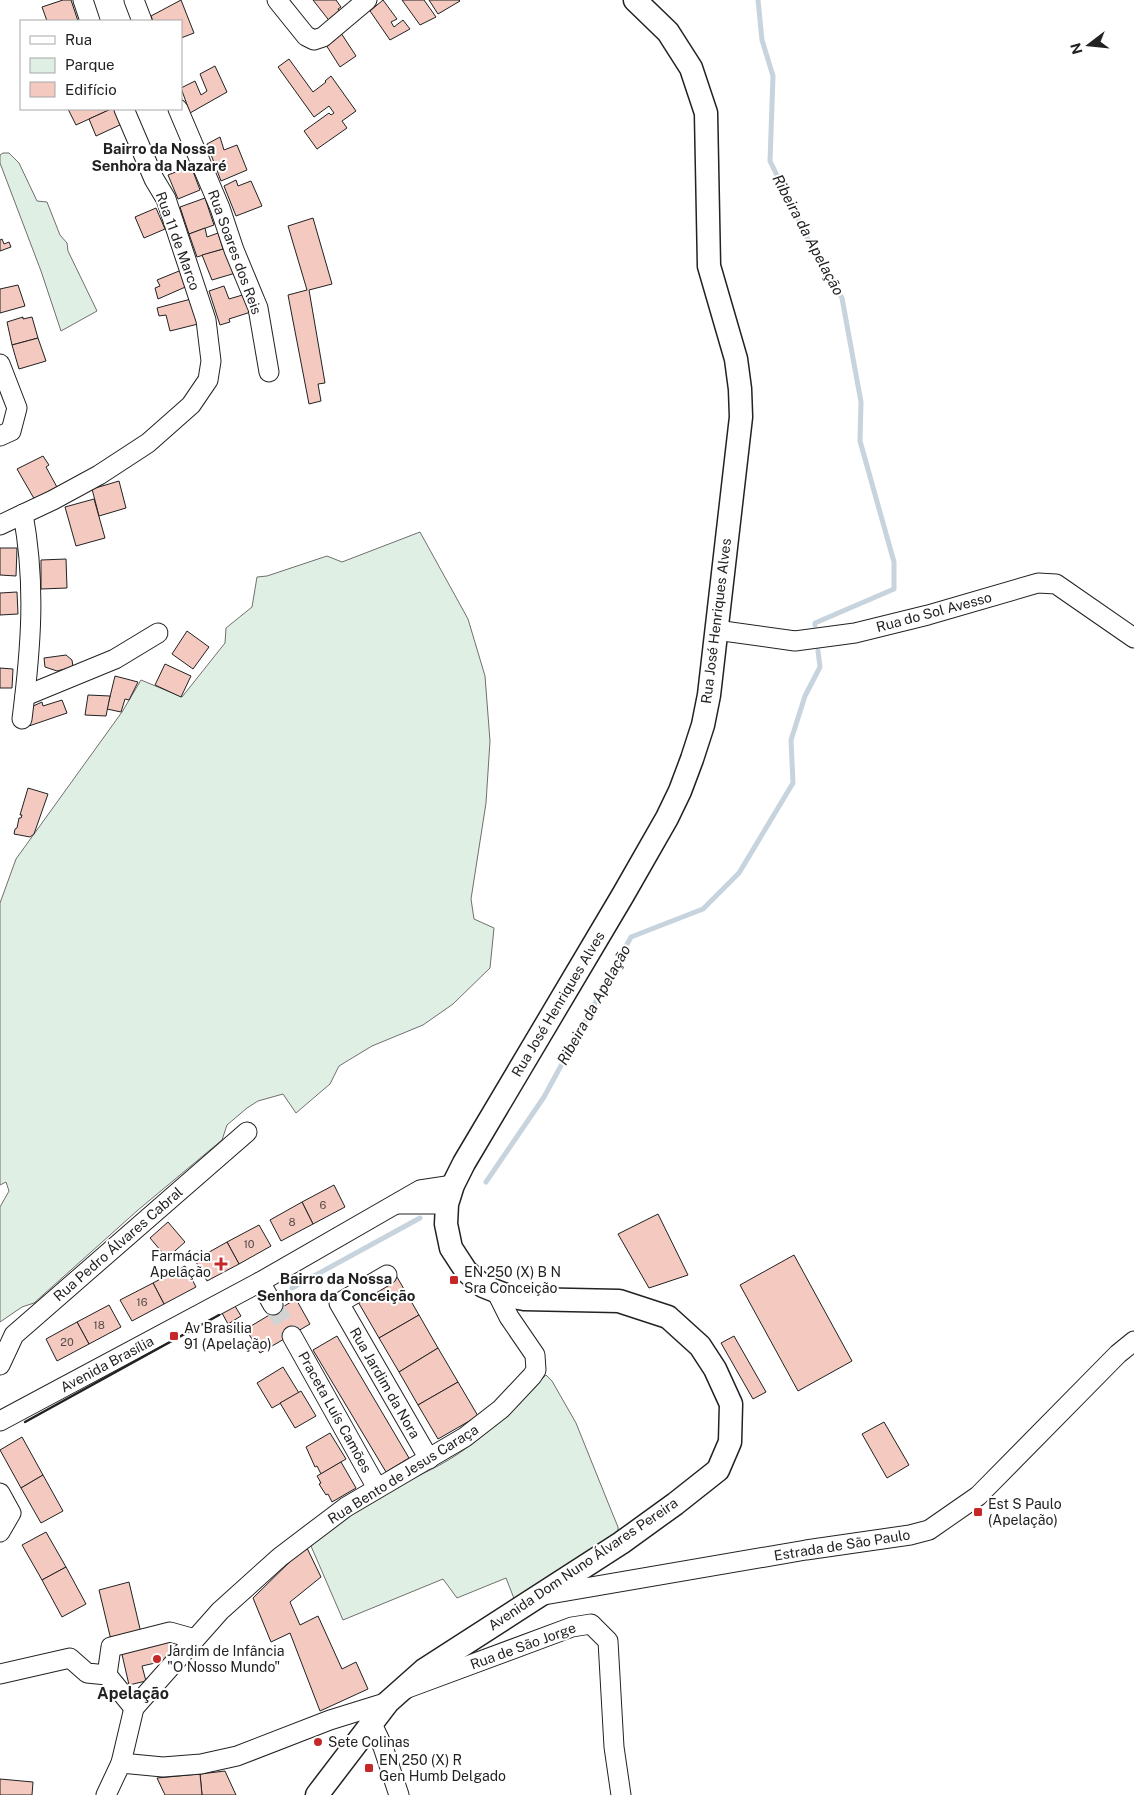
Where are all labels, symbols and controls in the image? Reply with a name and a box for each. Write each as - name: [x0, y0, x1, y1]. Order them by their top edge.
- legend: [20, 20, 182, 110]
- north arrow: [1064, 20, 1114, 70]
- text: Rua: [65, 31, 92, 48]
- text: N: [1067, 41, 1086, 56]
- text: Parque: [65, 56, 115, 73]
- text: Edifício: [65, 81, 117, 98]
- district label: Bairro da Nossa Senhora da Nazaré: [91, 140, 227, 174]
- water label: Ribeira da Apelação: [769, 171, 848, 298]
- street label: Rua Soares dos Reis: [205, 188, 265, 316]
- street label: Rua 11 de Marco: [153, 190, 203, 293]
- street label: Rua José Henriques Alves: [698, 537, 734, 705]
- street label: Rua do Sol Avesso: [874, 589, 994, 635]
- street label: Rua José Henriques Alves: [508, 929, 608, 1079]
- water label: Ribeira da Apelação: [553, 942, 634, 1068]
- street label: Rua Pedro Álvares Cabral: [50, 1183, 186, 1304]
- house number: 6: [320, 1199, 327, 1211]
- house number: 8: [288, 1216, 296, 1228]
- house number: 10: [243, 1238, 255, 1250]
- place label: Farmácia Apelação: [150, 1248, 211, 1280]
- marker: Farmácia Apelação: [215, 1258, 227, 1270]
- place label: EN 250 (X) B N Sra Conceição: [464, 1264, 561, 1296]
- district label: Bairro da Nossa Senhora da Conceição: [257, 1270, 416, 1304]
- marker: EN 250 (X) B N Sra Conceição: [448, 1274, 460, 1286]
- house number: 16: [136, 1296, 148, 1308]
- house number: 18: [93, 1319, 105, 1331]
- place label: Av Brasilia 91 (Apelação): [184, 1320, 272, 1352]
- street label: Rua Jardim da Nora: [347, 1325, 423, 1441]
- marker: Av Brasilia 91 (Apelação): [168, 1330, 180, 1342]
- street label: Avenida Brasília: [58, 1333, 156, 1395]
- house number: 20: [60, 1336, 74, 1348]
- street label: Praceta Luís Camões: [295, 1349, 375, 1475]
- street label: Rua Bento de Jesus Caraça: [325, 1421, 481, 1527]
- street label: Avenida Dom Nuno Álvares Pereira: [485, 1494, 681, 1634]
- place label: Est S Paulo (Apelação): [988, 1496, 1062, 1528]
- marker: Est S Paulo (Apelação): [972, 1506, 984, 1518]
- street label: Estrada de São Paulo: [773, 1526, 911, 1564]
- street label: Rua de São Jorge: [468, 1619, 578, 1673]
- place label: Jardim de Infância "O Nosso Mundo": [167, 1643, 284, 1675]
- marker: Jardim de Infância "O Nosso Mundo": [151, 1653, 163, 1665]
- district label: Apelação: [97, 1684, 169, 1703]
- place label: Sete Colinas: [328, 1734, 410, 1750]
- marker: Sete Colinas: [312, 1736, 324, 1748]
- place label: EN 250 (X) R Gen Humb Delgado: [379, 1752, 506, 1784]
- marker: EN 250 (X) R Gen Humb Delgado: [363, 1762, 375, 1774]

